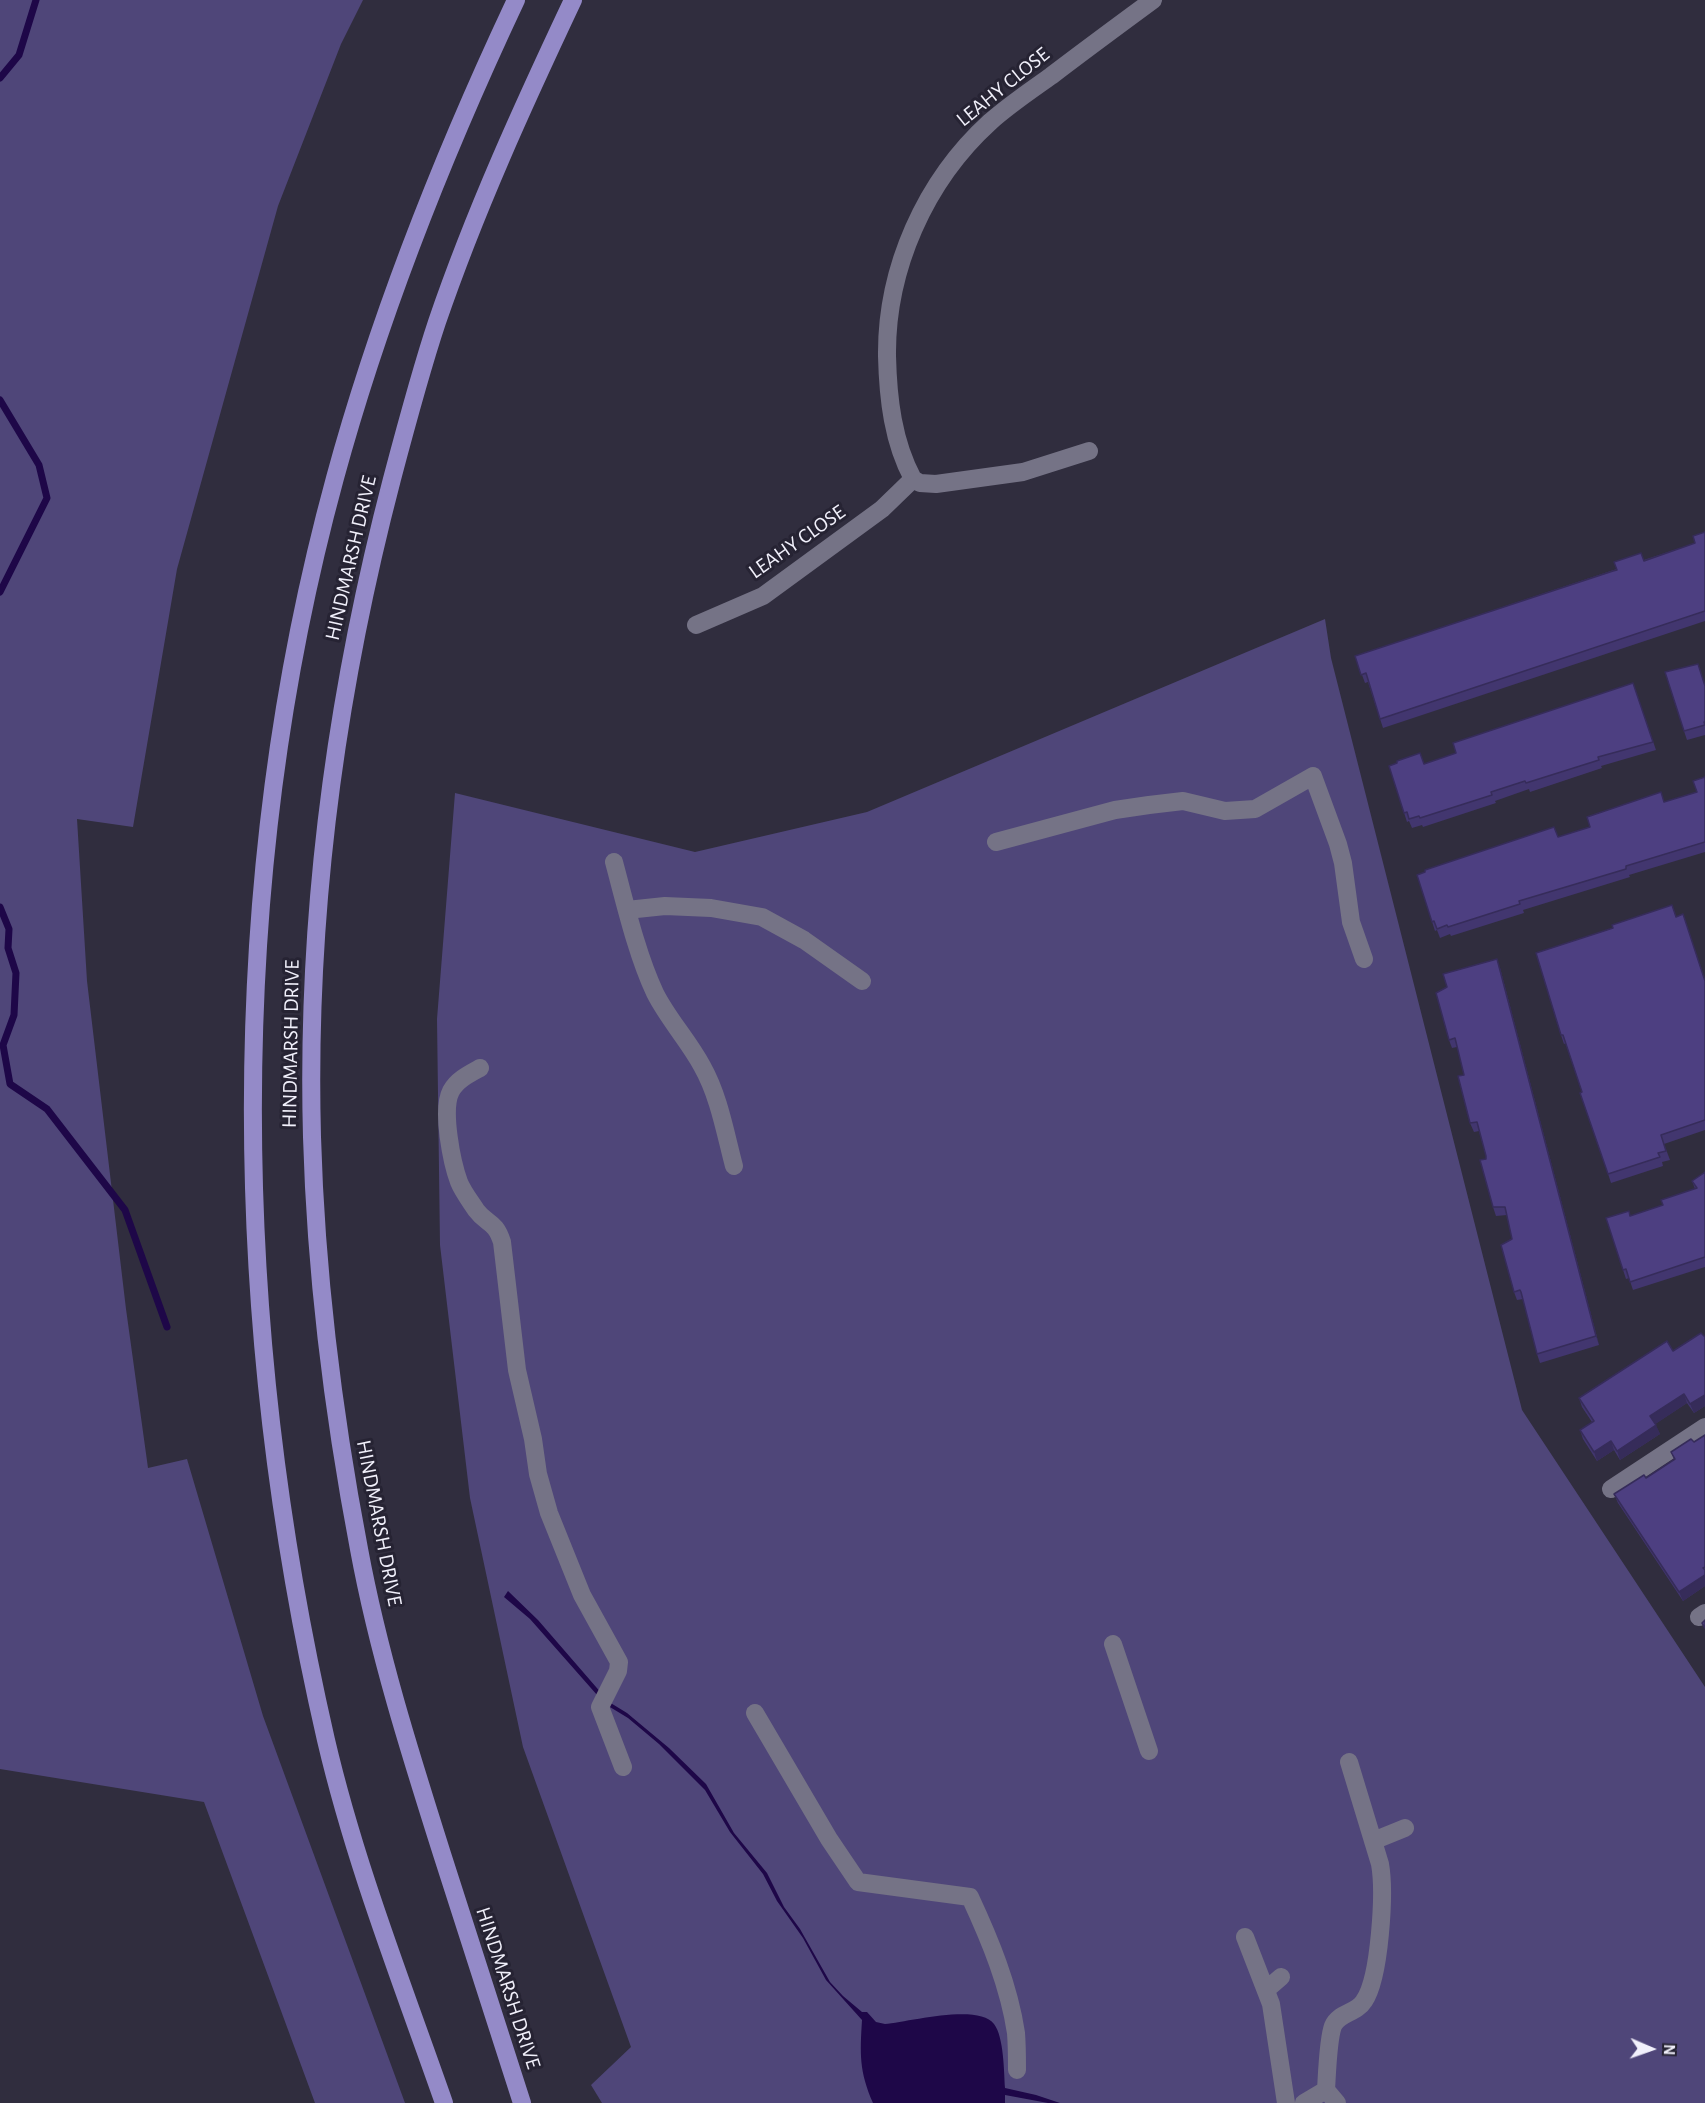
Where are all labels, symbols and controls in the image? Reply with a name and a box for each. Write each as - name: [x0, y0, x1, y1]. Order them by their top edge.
- street label: LEAHY CLOSE: [951, 42, 1055, 132]
- street label: HINDMARSH DRIVE: [320, 473, 382, 643]
- street label: LEAHY CLOSE: [744, 500, 850, 584]
- street label: HINDMARSH DRIVE: [277, 960, 305, 1128]
- street label: HINDMARSH DRIVE: [351, 1438, 407, 1608]
- street label: HINDMARSH DRIVE: [470, 1904, 546, 2072]
- north arrow: [1621, 2019, 1681, 2079]
- text: N: [1661, 2044, 1677, 2055]

